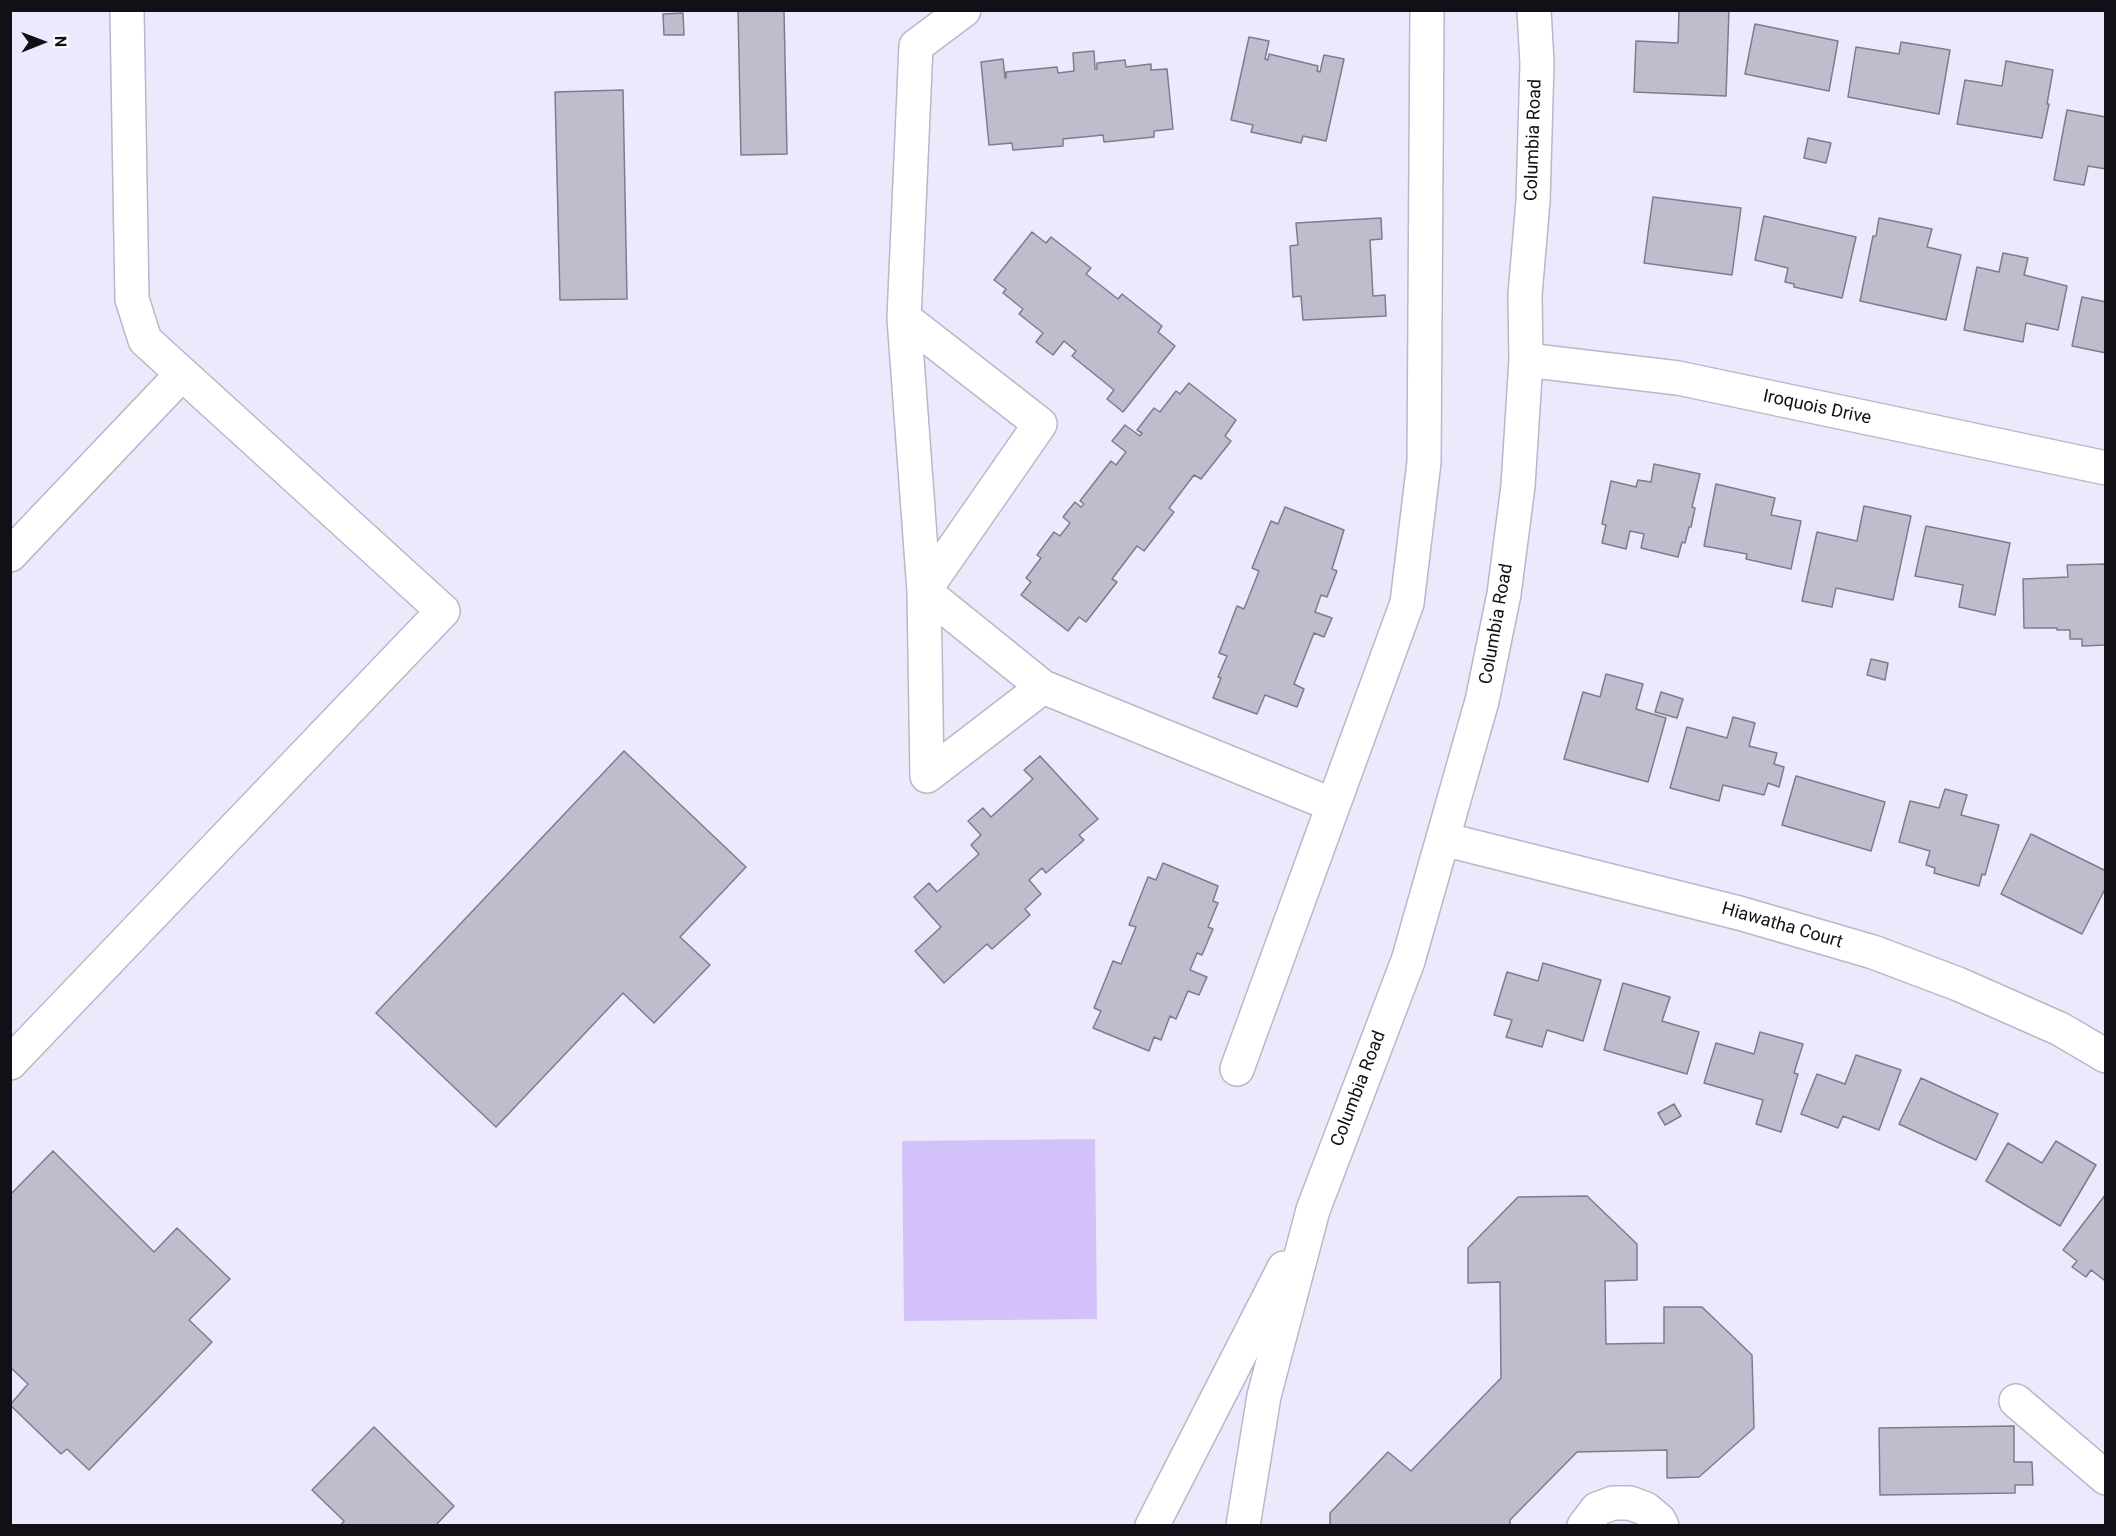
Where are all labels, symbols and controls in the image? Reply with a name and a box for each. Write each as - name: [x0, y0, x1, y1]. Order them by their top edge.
- north arrow: [12, 12, 72, 72]
- text: N: [51, 36, 70, 47]
- street label: Columbia Road: [1521, 79, 1547, 201]
- street label: Iroquois Drive: [1761, 386, 1873, 430]
- street label: Columbia Road: [1476, 562, 1518, 686]
- street label: Hiawatha Court: [1719, 898, 1845, 954]
- street label: Columbia Road: [1327, 1028, 1391, 1150]

